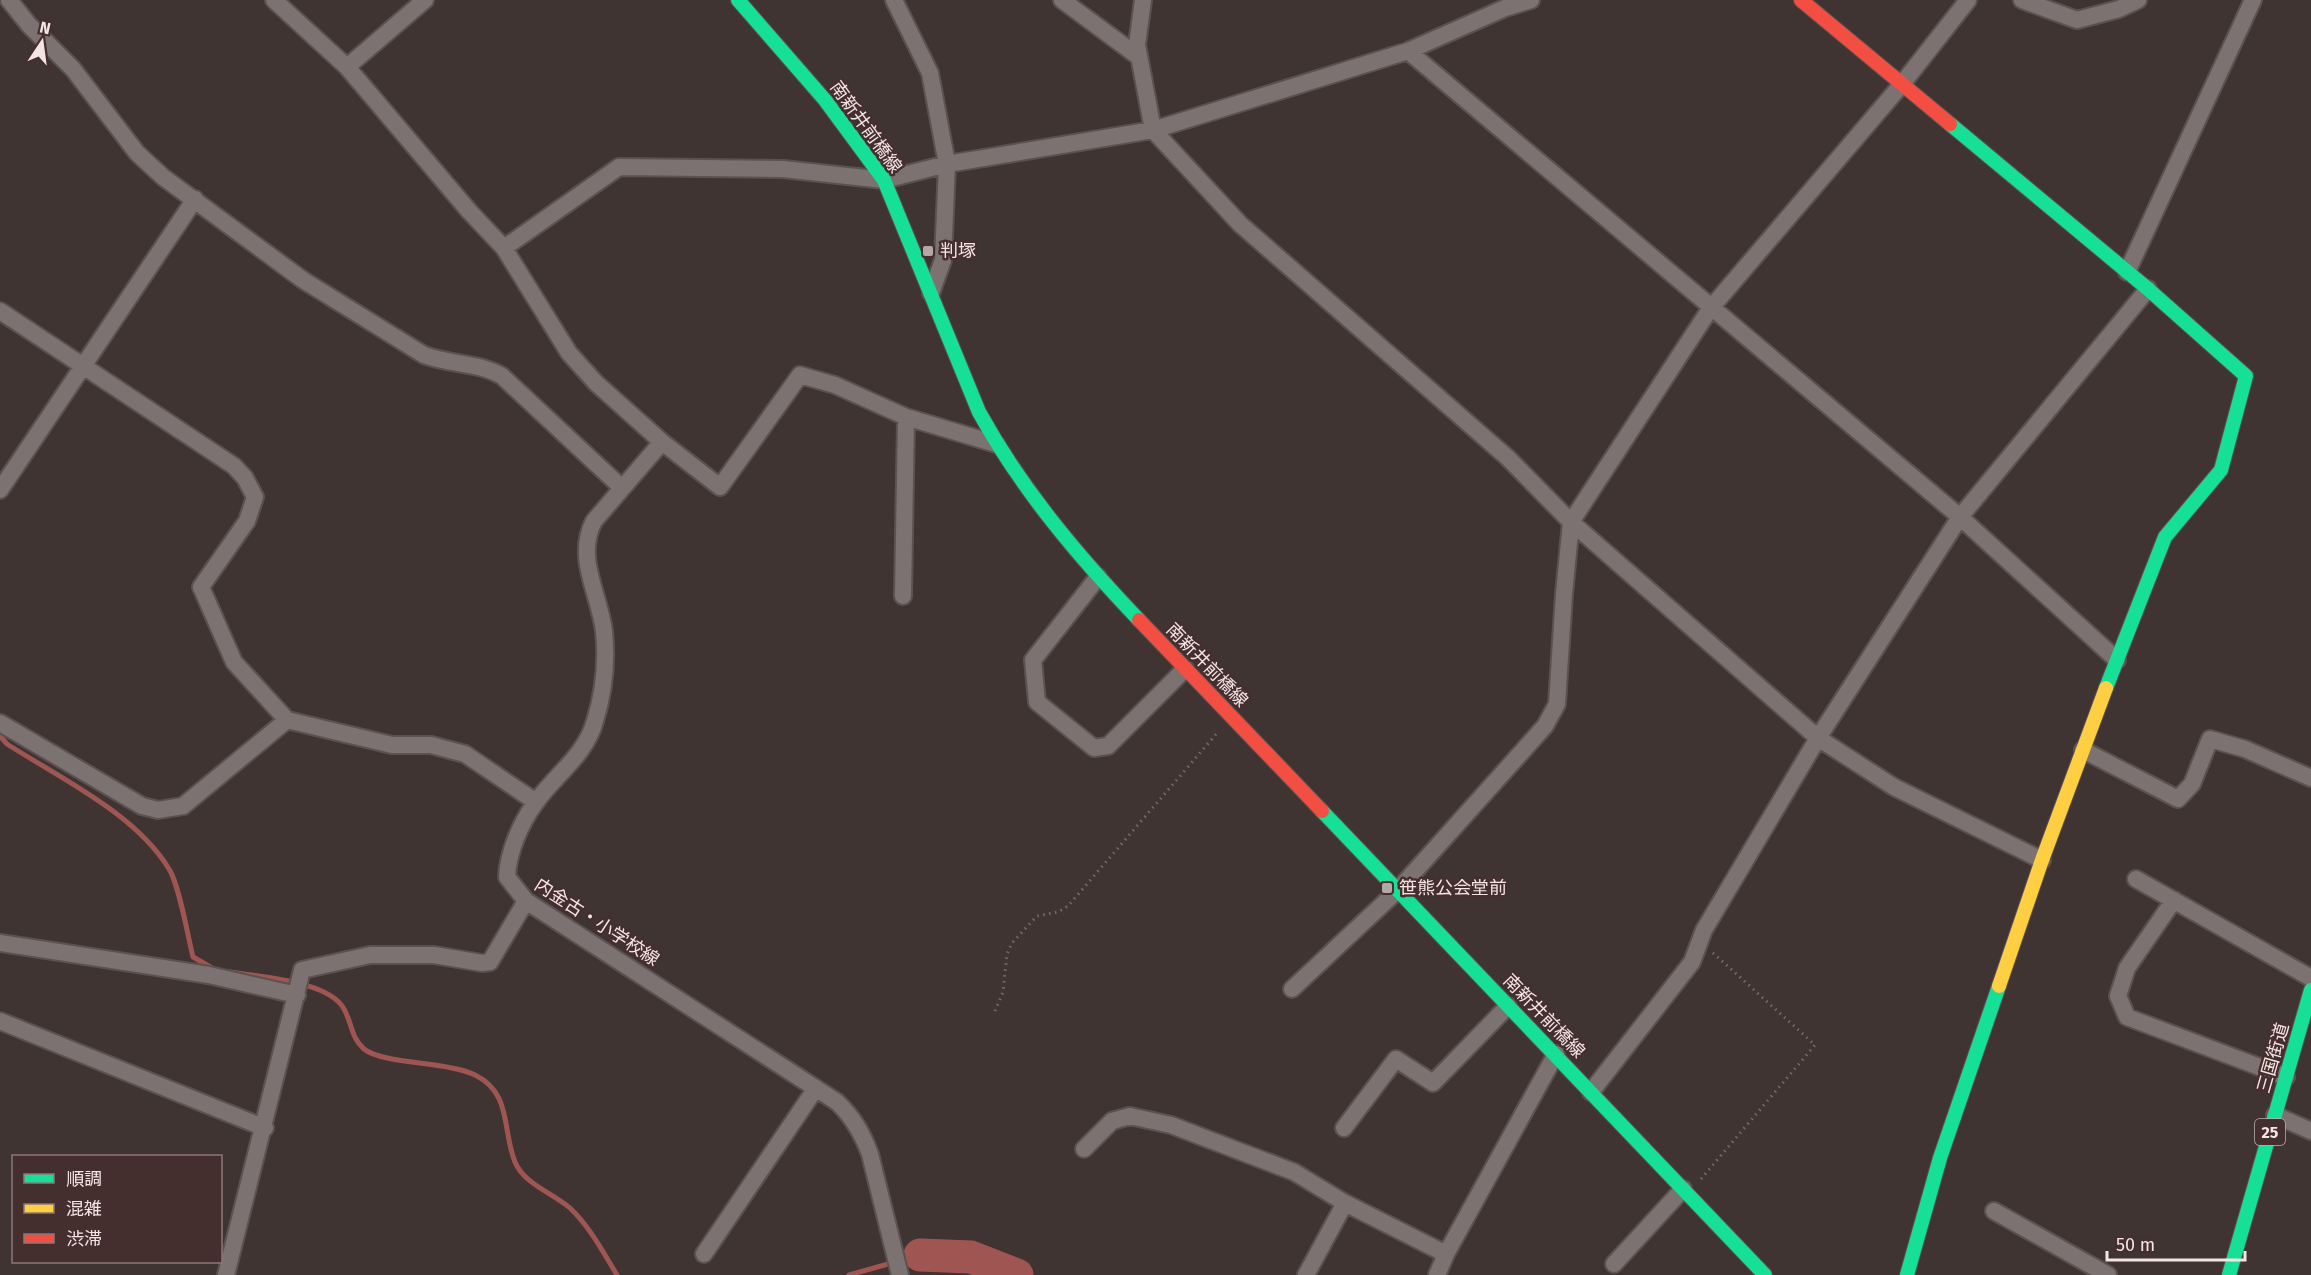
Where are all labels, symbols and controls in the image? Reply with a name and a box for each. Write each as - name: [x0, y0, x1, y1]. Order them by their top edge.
- north arrow: [12, 12, 72, 72]
- text: N: [38, 17, 53, 38]
- street label: 南新井前橋線: [825, 77, 907, 177]
- place label: 判塚: [940, 240, 976, 262]
- marker: 判塚: [921, 244, 935, 258]
- street label: 南新井前橋線: [1162, 619, 1252, 711]
- street label: 内金古・小学校線: [531, 874, 663, 970]
- place label: 笹熊公会堂前: [1399, 877, 1507, 899]
- marker: 笹熊公会堂前: [1380, 881, 1394, 895]
- street label: 南新井前橋線: [1499, 970, 1589, 1062]
- street label: 三国街道: [2253, 1020, 2293, 1096]
- road number: 25: [2255, 1119, 2285, 1145]
- legend: [12, 1155, 222, 1263]
- text: 順調: [66, 1168, 102, 1190]
- text: 混雑: [66, 1198, 102, 1220]
- scale bar: [2107, 1224, 2245, 1262]
- text: 渋滞: [66, 1228, 102, 1250]
- text: 50 m: [2116, 1234, 2155, 1256]

